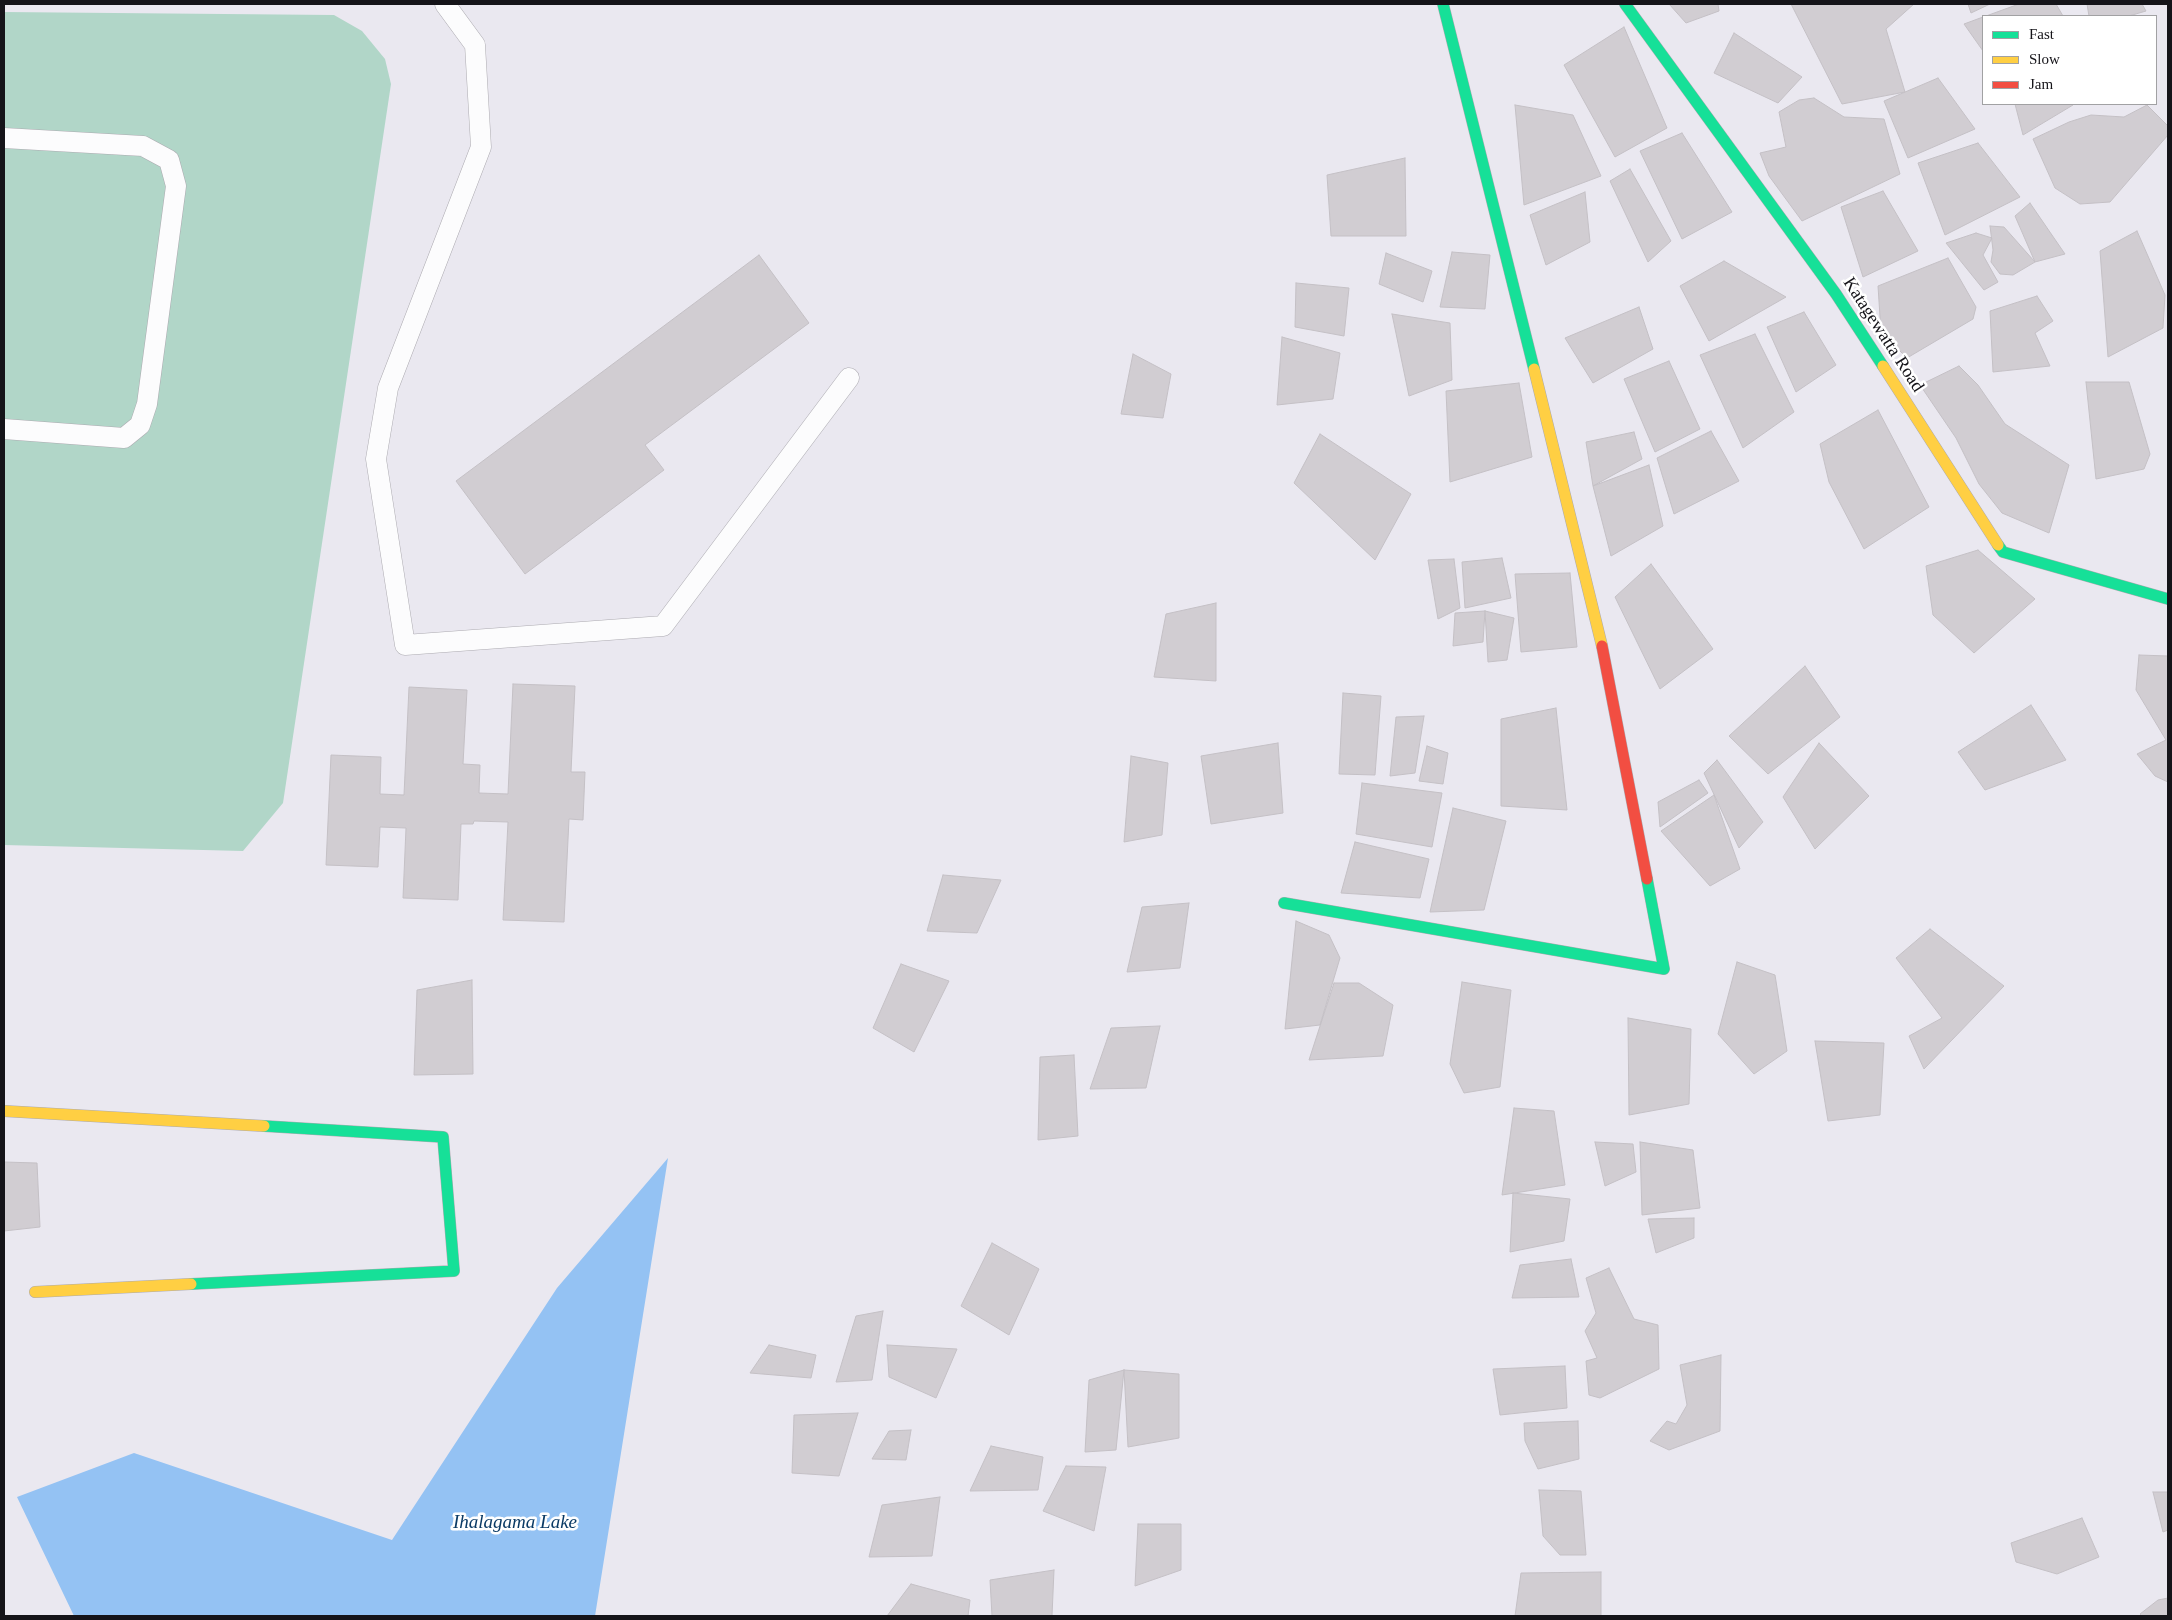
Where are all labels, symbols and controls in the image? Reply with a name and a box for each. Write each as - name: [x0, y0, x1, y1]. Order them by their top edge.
- legend: [1982, 15, 2157, 105]
- text: Fast: [2029, 26, 2054, 42]
- text: Slow: [2029, 51, 2060, 67]
- text: Jam: [2029, 76, 2053, 92]
- street label: Katagewatta Road: [1838, 274, 1928, 396]
- water label: Ihalagama Lake: [453, 1512, 577, 1534]

